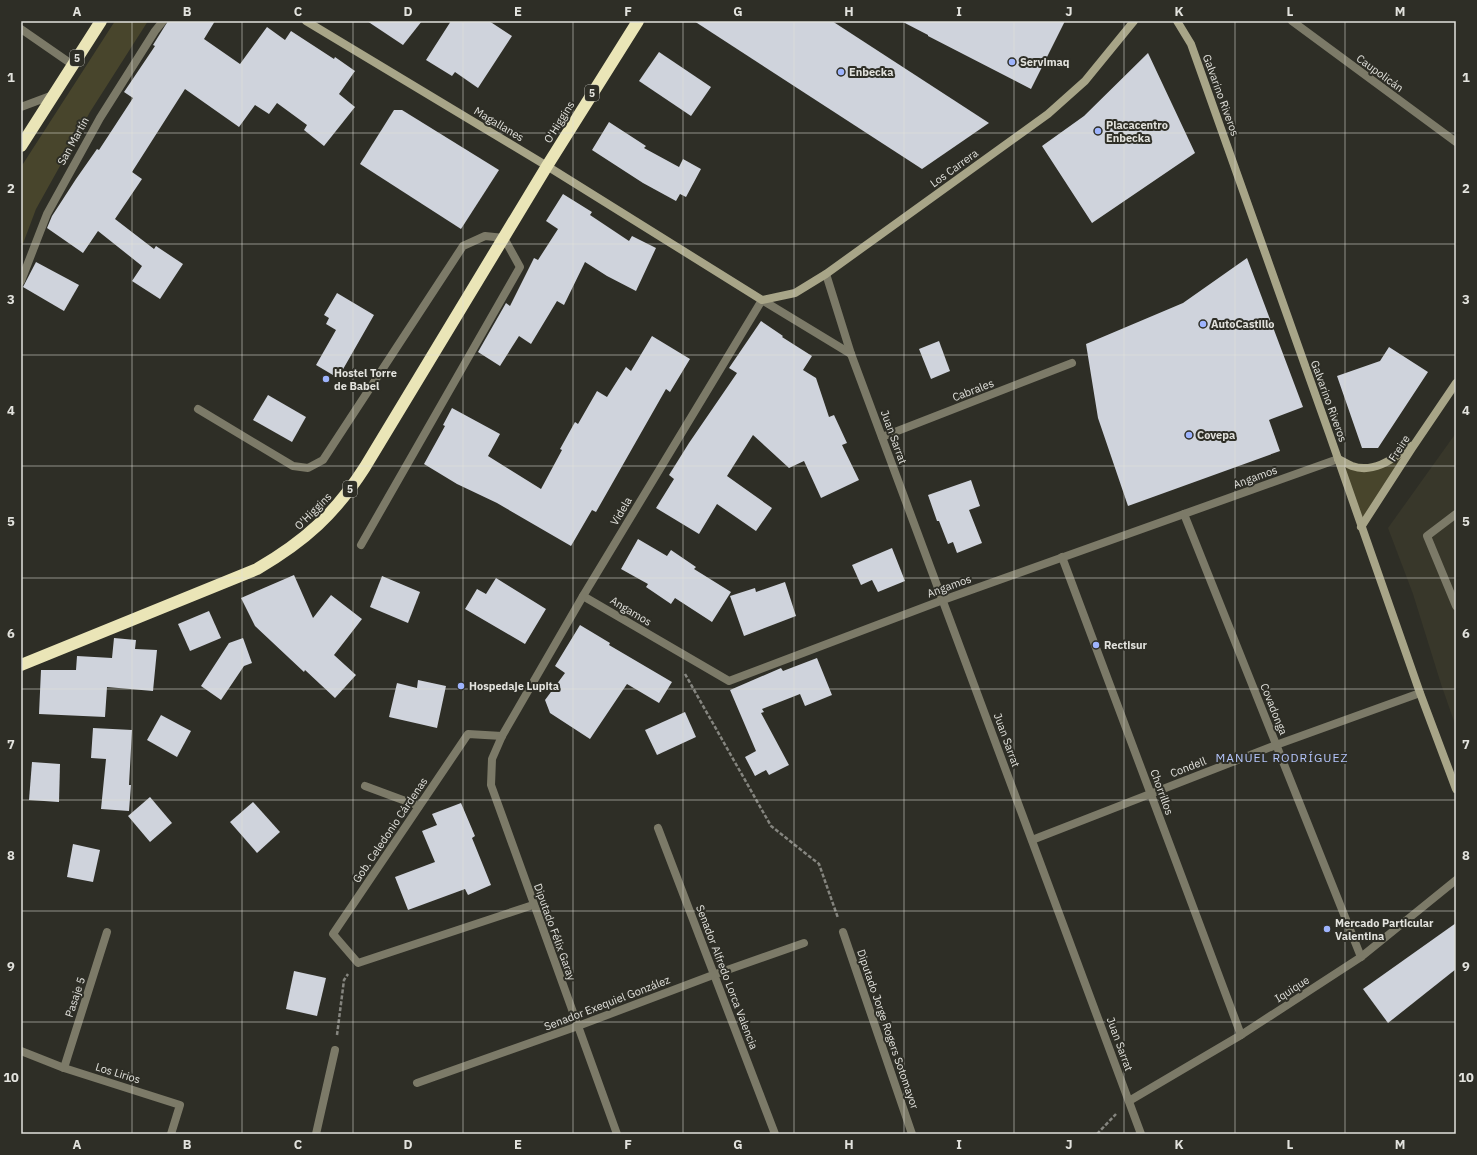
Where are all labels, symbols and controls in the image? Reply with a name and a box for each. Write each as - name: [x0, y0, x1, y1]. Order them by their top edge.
- text: A: [73, 3, 82, 20]
- text: B: [183, 3, 192, 20]
- text: C: [294, 3, 303, 20]
- text: D: [403, 3, 413, 20]
- text: E: [514, 3, 522, 20]
- text: F: [624, 3, 632, 20]
- text: G: [733, 3, 743, 20]
- text: H: [844, 3, 854, 20]
- text: I: [956, 3, 962, 20]
- text: J: [1065, 3, 1073, 20]
- text: K: [1174, 3, 1184, 20]
- text: L: [1287, 3, 1294, 20]
- text: M: [1395, 3, 1405, 20]
- road number: 5: [70, 50, 84, 66]
- street label: Caupolicán: [1354, 51, 1406, 95]
- street label: Galvarino Riveros: [1200, 52, 1242, 138]
- place label: Servimaq: [1020, 55, 1069, 69]
- marker: Servimaq: [1007, 57, 1017, 67]
- place label: Enbecka: [849, 65, 893, 79]
- marker: Enbecka: [836, 67, 846, 77]
- text: 1: [7, 69, 15, 86]
- text: 1: [1462, 69, 1470, 86]
- road number: 5: [585, 85, 599, 101]
- street label: O'Higgins: [541, 98, 577, 146]
- street label: Magallanes: [471, 104, 527, 144]
- street label: San Martín: [54, 114, 92, 168]
- place label: Placacentro Enbecka: [1106, 118, 1168, 145]
- marker: Placacentro Enbecka: [1093, 126, 1103, 136]
- street label: Los Carrera: [927, 146, 981, 190]
- text: 2: [7, 180, 15, 197]
- text: 2: [1462, 180, 1470, 197]
- text: 3: [7, 291, 15, 308]
- text: 3: [1462, 291, 1470, 308]
- place label: AutoCastillo: [1211, 317, 1274, 331]
- marker: AutoCastillo: [1198, 319, 1208, 329]
- street label: Galvarino Riveros: [1308, 358, 1350, 444]
- place label: Hostel Torre de Babel: [334, 366, 397, 393]
- marker: Hostel Torre de Babel: [321, 374, 331, 384]
- street label: Cabrales: [950, 376, 996, 404]
- text: 4: [7, 402, 15, 419]
- text: 4: [1462, 402, 1470, 419]
- street label: Juan Sarrat: [878, 408, 910, 466]
- place label: Covepa: [1197, 428, 1235, 442]
- marker: Covepa: [1184, 430, 1194, 440]
- street label: Freire: [1385, 432, 1413, 464]
- street label: Angamos: [1231, 463, 1279, 491]
- road number: 5: [343, 481, 357, 497]
- street label: O'Higgins: [291, 489, 335, 533]
- street label: Videla: [607, 494, 635, 528]
- text: 5: [7, 513, 15, 530]
- text: 5: [1462, 513, 1470, 530]
- street label: Angamos: [925, 572, 973, 600]
- street label: Angamos: [608, 593, 654, 629]
- text: 6: [7, 625, 15, 642]
- text: 6: [1462, 625, 1470, 642]
- place label: Rectisur: [1104, 638, 1148, 652]
- marker: Rectisur: [1091, 640, 1101, 650]
- place label: Hospedaje Lupita: [469, 679, 559, 693]
- marker: Hospedaje Lupita: [456, 681, 466, 691]
- street label: Covadonga: [1257, 681, 1291, 737]
- street label: Juan Sarrat: [991, 711, 1023, 769]
- text: 7: [7, 736, 15, 753]
- text: 7: [1462, 736, 1470, 753]
- district label: MANUEL RODRÍGUEZ: [1216, 750, 1348, 765]
- street label: Condell: [1168, 754, 1208, 780]
- street label: Chorrillos: [1147, 767, 1177, 817]
- street label: Gob. Celedonio Cárdenas: [349, 775, 431, 885]
- text: 8: [7, 847, 15, 864]
- text: 8: [1462, 847, 1470, 864]
- street label: Diputado Félix Garay: [531, 882, 579, 983]
- street label: Senador Alfredo Lorca Valencia: [693, 903, 761, 1051]
- place label: Mercado Particular Valentina: [1335, 916, 1434, 943]
- marker: Mercado Particular Valentina: [1322, 924, 1332, 934]
- street label: Diputado Jorge Rogers Sotomayor: [854, 947, 922, 1111]
- text: 9: [7, 958, 15, 975]
- text: 9: [1462, 958, 1470, 975]
- street label: Senador Exequiel González: [542, 972, 672, 1034]
- street label: Iquique: [1272, 973, 1312, 1005]
- street label: Pasaje 5: [62, 975, 88, 1019]
- street label: Juan Sarrat: [1104, 1015, 1136, 1073]
- street label: Los Lirios: [94, 1060, 142, 1086]
- text: 10: [3, 1069, 19, 1086]
- text: 10: [1458, 1069, 1474, 1086]
- text: A: [73, 1136, 82, 1153]
- text: B: [183, 1136, 192, 1153]
- text: C: [294, 1136, 303, 1153]
- text: D: [403, 1136, 413, 1153]
- text: E: [514, 1136, 522, 1153]
- text: F: [624, 1136, 632, 1153]
- text: G: [733, 1136, 743, 1153]
- text: H: [844, 1136, 854, 1153]
- text: I: [956, 1136, 962, 1153]
- text: J: [1065, 1136, 1073, 1153]
- text: K: [1174, 1136, 1184, 1153]
- text: L: [1287, 1136, 1294, 1153]
- text: M: [1395, 1136, 1405, 1153]

